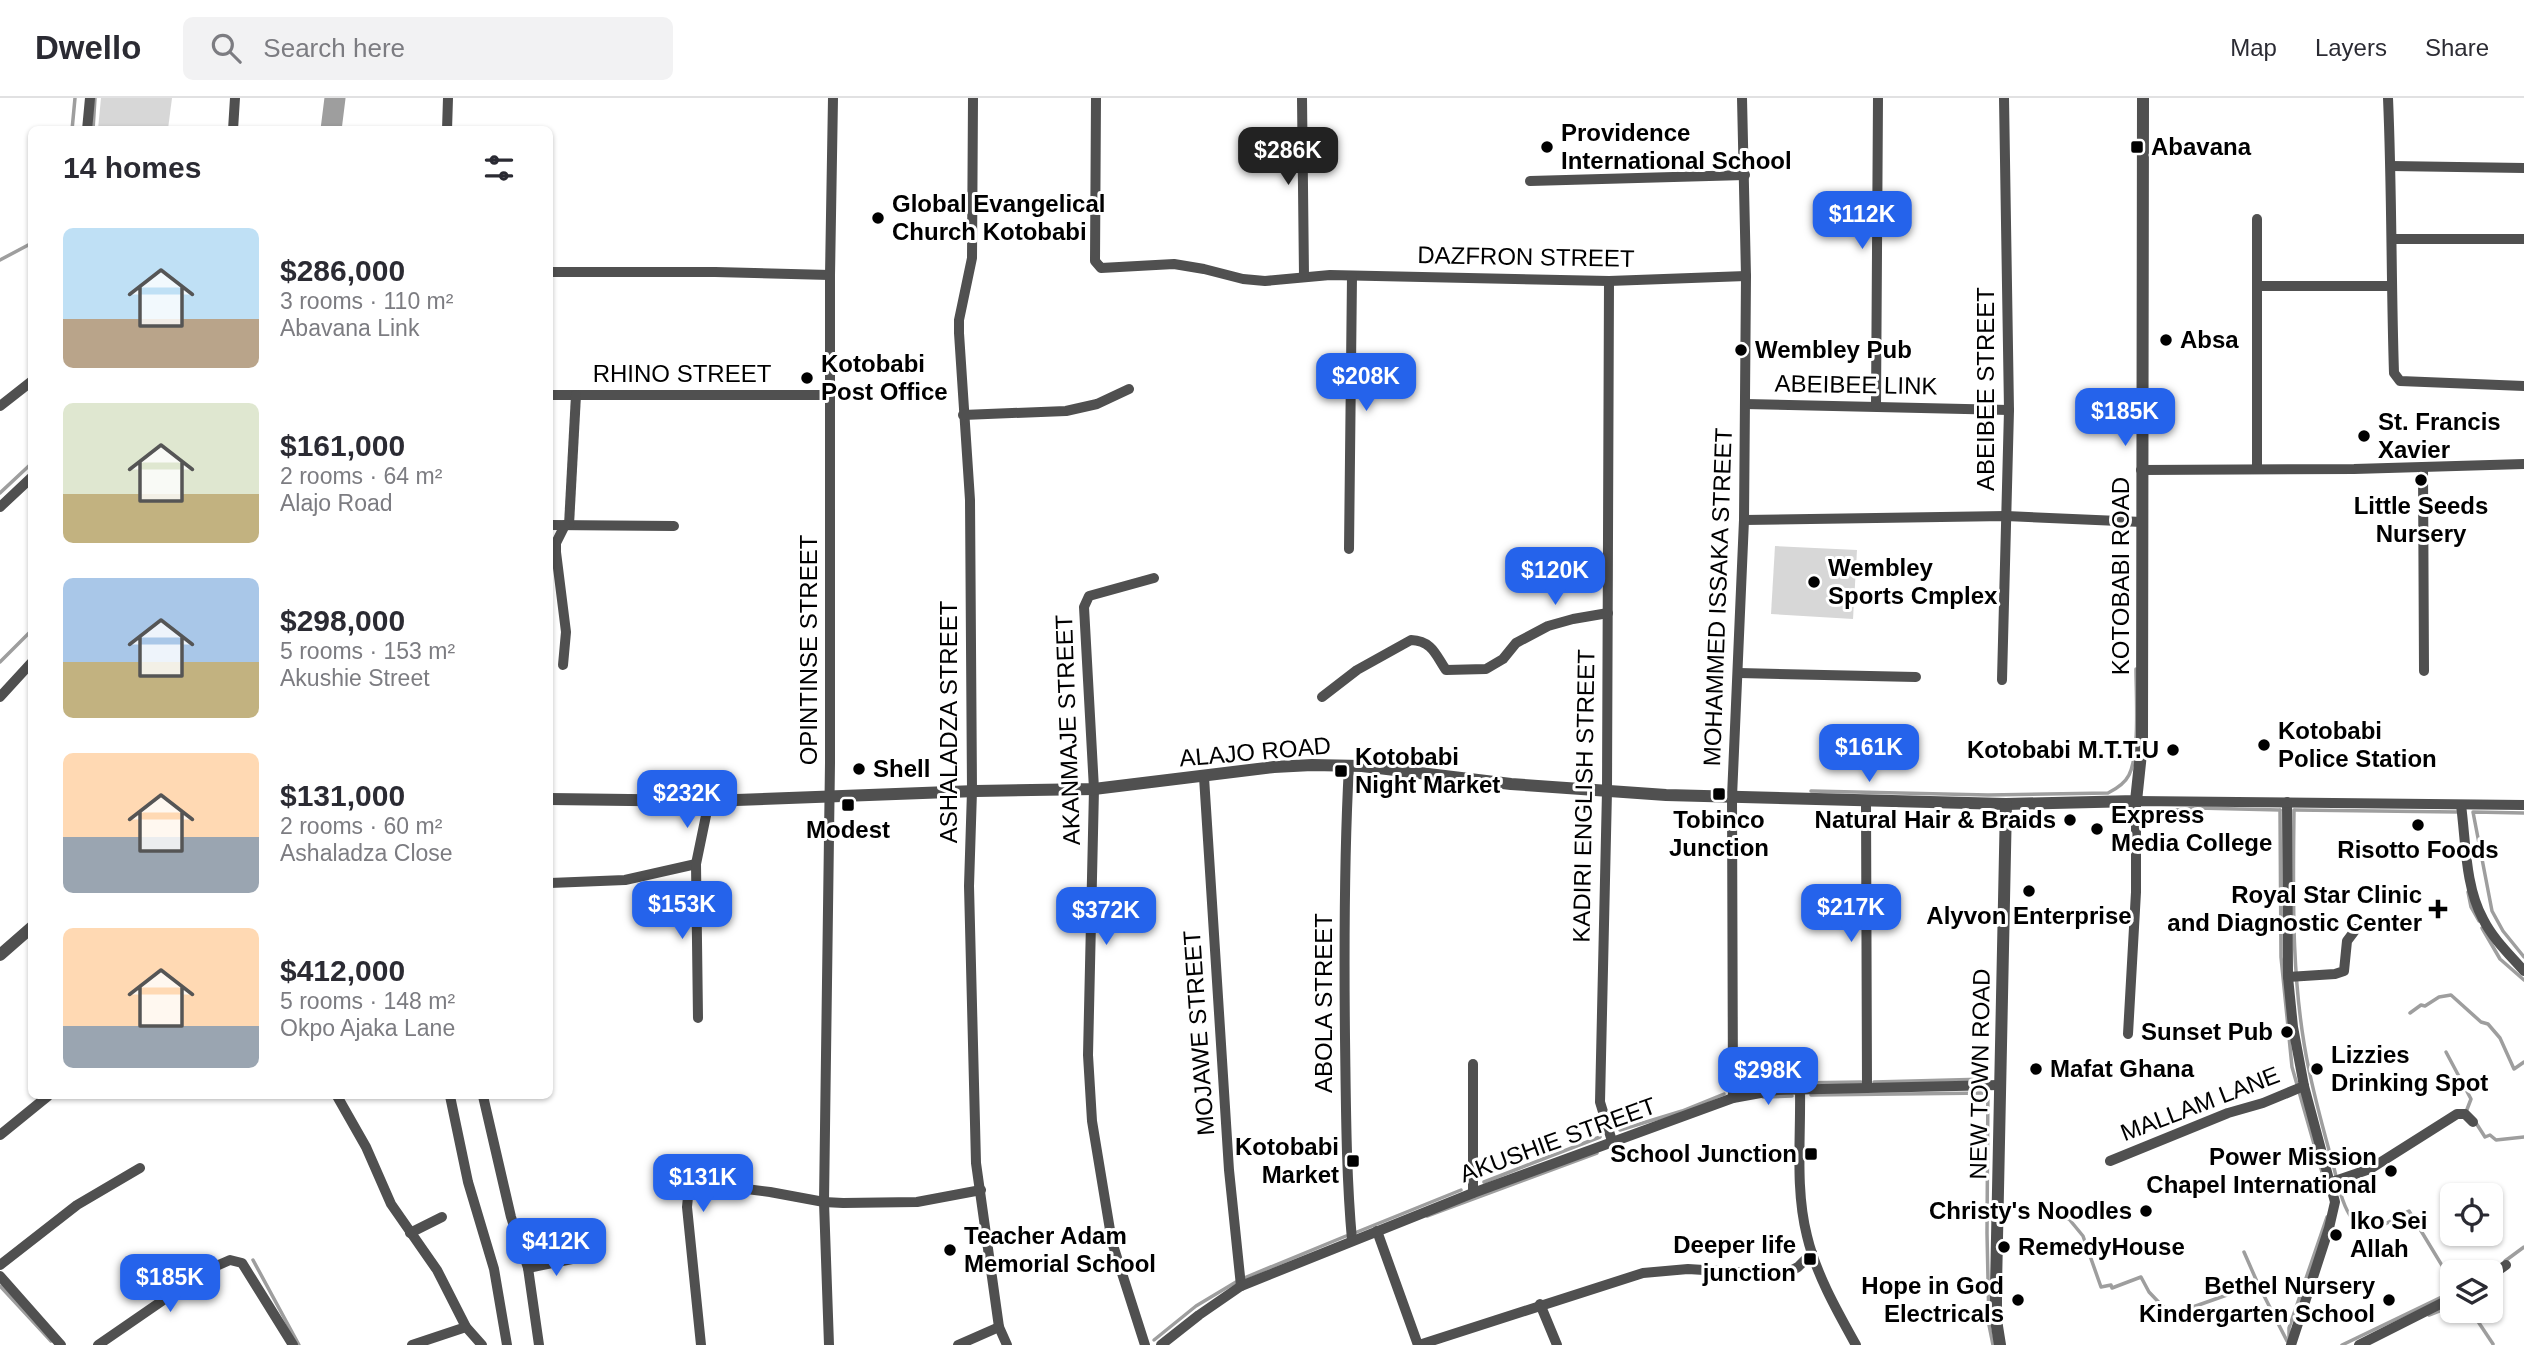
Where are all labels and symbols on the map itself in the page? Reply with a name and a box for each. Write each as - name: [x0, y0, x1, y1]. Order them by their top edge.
- place label: Providence International School: [1561, 119, 1792, 174]
- pin: $286K: [1239, 127, 1337, 187]
- place label: Abavana: [2151, 133, 2252, 160]
- marker: Providence International School: [1539, 139, 1555, 155]
- marker: Abavana: [2129, 139, 2145, 155]
- place label: Global Evangelical Church Kotobabi: [892, 190, 1105, 245]
- pin: $112K: [1813, 192, 1911, 251]
- marker: Global Evangelical Church Kotobabi: [870, 210, 886, 226]
- street label: DAZFRON STREET: [1417, 241, 1635, 272]
- street label: ABEIBEE STREET: [1972, 287, 1999, 491]
- place label: Absa: [2180, 326, 2239, 353]
- marker: Absa: [2158, 332, 2174, 348]
- place label: Wembley Pub: [1755, 336, 1912, 363]
- marker: Wembley Pub: [1733, 342, 1749, 358]
- place label: Kotobabi Post Office: [821, 350, 948, 405]
- pin: $208K: [1317, 354, 1415, 413]
- street label: RHINO STREET: [593, 360, 772, 387]
- marker: Kotobabi Post Office: [799, 370, 815, 386]
- street label: ABEIBEE LINK: [1774, 370, 1938, 399]
- pin: $185K: [2076, 388, 2174, 448]
- place label: St. Francis Xavier: [2378, 408, 2501, 463]
- street label: MOHAMMED ISSAKA STREET: [1698, 427, 1737, 767]
- marker: St. Francis Xavier: [2356, 428, 2372, 444]
- marker: Little Seeds Nursery: [2413, 472, 2429, 488]
- street label: KOTOBABI ROAD: [2107, 477, 2134, 675]
- place label: Little Seeds Nursery: [2354, 492, 2488, 547]
- street label: OPINTINSE STREET: [795, 534, 822, 765]
- pin: $120K: [1506, 547, 1604, 607]
- place label: Wembley Sports Cmplex: [1828, 554, 1998, 609]
- marker: Wembley Sports Cmplex: [1806, 574, 1822, 590]
- street label: ASHALADZA STREET: [935, 600, 962, 843]
- street label: AKANMAJE STREET: [1050, 614, 1085, 846]
- street label: KADIRI ENGLISH STREET: [1567, 649, 1600, 943]
- place label: Kotobabi Police Station: [2278, 717, 2437, 772]
- pin: $161K: [1820, 724, 1918, 784]
- street label: ALAJO ROAD: [1178, 731, 1332, 772]
- place label: Kotobabi M.T.T.U: [1967, 736, 2159, 763]
- marker: Kotobabi Police Station: [2256, 737, 2272, 753]
- marker: Kotobabi M.T.T.U: [2165, 742, 2181, 758]
- place label: Kotobabi Night Market: [1355, 743, 1500, 798]
- place label: Shell: [873, 755, 930, 782]
- marker: Shell: [851, 761, 867, 777]
- marker: Kotobabi Night Market: [1333, 763, 1349, 779]
- pin: $232K: [638, 770, 736, 830]
- marker: Tobinco Junction: [1711, 786, 1727, 802]
- marker: Modest: [840, 797, 856, 813]
- place label: Express Media College: [2111, 801, 2272, 856]
- place label: Tobinco Junction: [1669, 806, 1769, 861]
- place label: Natural Hair & Braids: [1815, 806, 2056, 833]
- marker: Natural Hair & Braids: [2062, 812, 2078, 828]
- place label: Modest: [806, 816, 890, 843]
- marker: Risotto Foods: [2410, 817, 2426, 833]
- marker: Express Media College: [2089, 821, 2105, 837]
- place label: Risotto Foods: [2337, 836, 2499, 863]
- place label: Royal Star Clinic and Diagnostic Center: [2167, 881, 2422, 936]
- pin: $153K: [633, 882, 731, 941]
- marker: Alyvon Enterprise: [2021, 883, 2037, 899]
- pin: $217K: [1802, 884, 1900, 944]
- pin: $372K: [1057, 888, 1155, 947]
- marker: Royal Star Clinic and Diagnostic Center: [2428, 899, 2448, 919]
- place label: Alyvon Enterprise: [1926, 902, 2132, 929]
- street label: ABOLA STREET: [1310, 913, 1337, 1093]
- street label: MOJAWE STREET: [1178, 929, 1219, 1137]
- street label: NEW TOWN ROAD: [1964, 968, 1995, 1180]
- place label: Sunset Pub: [2141, 1018, 2273, 1045]
- marker: Sunset Pub: [2279, 1024, 2295, 1040]
- place label: Lizzies Drinking Spot: [2331, 1041, 2488, 1096]
- pin: $298K: [1719, 1048, 1817, 1107]
- place label: Mafat Ghana: [2050, 1055, 2195, 1082]
- marker: Mafat Ghana: [2028, 1061, 2044, 1077]
- street label: MALLAM LANE: [2117, 1061, 2283, 1146]
- marker: Lizzies Drinking Spot: [2309, 1061, 2325, 1077]
- street label: AKUSHIE STREET: [1456, 1091, 1660, 1188]
- place label: Kotobabi Market: [1235, 1133, 1339, 1188]
- place label: School Junction: [1610, 1140, 1797, 1167]
- place label: Power Mission Chapel International: [2146, 1143, 2377, 1198]
- marker: School Junction: [1803, 1146, 1819, 1162]
- marker: Kotobabi Market: [1345, 1153, 1361, 1169]
- pin: $131K: [654, 1154, 752, 1214]
- marker: Power Mission Chapel International: [2383, 1163, 2399, 1179]
- place label: Christy's Noodles: [1929, 1197, 2132, 1224]
- marker: Christy's Noodles: [2138, 1203, 2154, 1219]
- place label: Iko Sei Allah: [2350, 1207, 2427, 1262]
- pin: $412K: [507, 1218, 605, 1278]
- place label: Teacher Adam Memorial School: [964, 1222, 1156, 1277]
- marker: Iko Sei Allah: [2328, 1227, 2344, 1243]
- place label: Deeper life junction: [1673, 1231, 1796, 1286]
- place label: RemedyHouse: [2018, 1233, 2185, 1260]
- marker: RemedyHouse: [1996, 1239, 2012, 1255]
- marker: Teacher Adam Memorial School: [942, 1242, 958, 1258]
- marker: Deeper life junction: [1802, 1251, 1818, 1267]
- pin: $185K: [121, 1254, 219, 1314]
- place label: Hope in God Electricals: [1861, 1272, 2004, 1327]
- place label: Bethel Nursery Kindergarten School: [2139, 1272, 2376, 1327]
- marker: Hope in God Electricals: [2010, 1292, 2026, 1308]
- marker: Bethel Nursery Kindergarten School: [2381, 1292, 2397, 1308]

